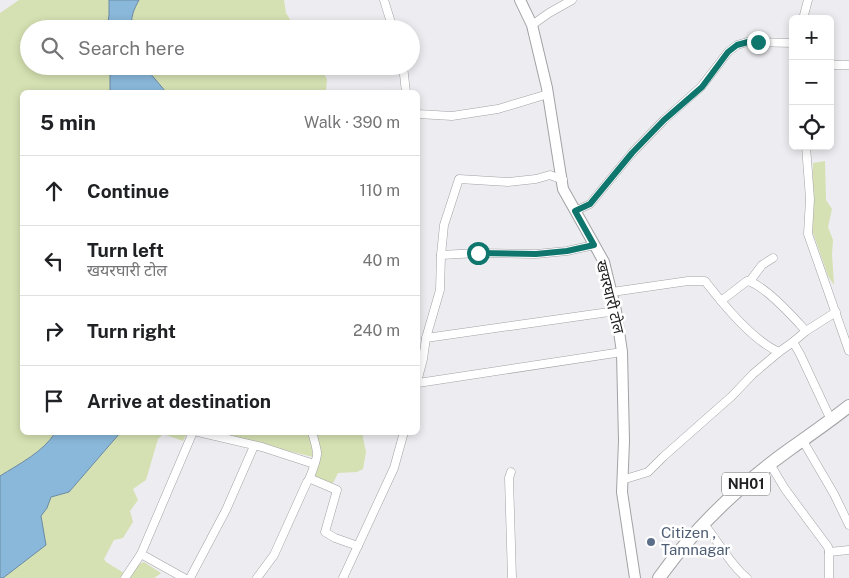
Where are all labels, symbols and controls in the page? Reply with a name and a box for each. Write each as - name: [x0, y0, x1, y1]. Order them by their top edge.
- map controls: [789, 15, 834, 150]
- button: +: [789, 15, 834, 60]
- search box: [20, 20, 420, 75]
- route end: [747, 31, 770, 54]
- icon: search: [38, 34, 66, 62]
- text: Search here: [78, 37, 185, 59]
- button: −: [789, 60, 834, 105]
- button: locate: [789, 105, 834, 150]
- text: 5 min: [40, 110, 96, 135]
- text: Walk · 390 m: [304, 113, 400, 132]
- icon: ahead: [40, 177, 68, 205]
- text: Continue: [87, 180, 169, 202]
- text: 110 m: [359, 181, 400, 200]
- text: Turn left: [87, 239, 164, 261]
- route start: [467, 242, 490, 265]
- icon: left: [40, 247, 68, 275]
- text: 40 m: [362, 251, 400, 270]
- street label: खयरघारी टोल: [593, 258, 628, 336]
- text: खयरघारी टोल: [87, 261, 167, 280]
- icon: right: [40, 317, 68, 345]
- text: Turn right: [87, 320, 176, 342]
- text: 240 m: [353, 321, 400, 340]
- icon: arrive: [40, 387, 68, 415]
- text: Arrive at destination: [87, 390, 271, 412]
- road number: NH01: [722, 472, 770, 496]
- place label: Citizen , Tamnagar: [661, 524, 731, 558]
- marker: Citizen , Tamnagar: [645, 536, 657, 548]

